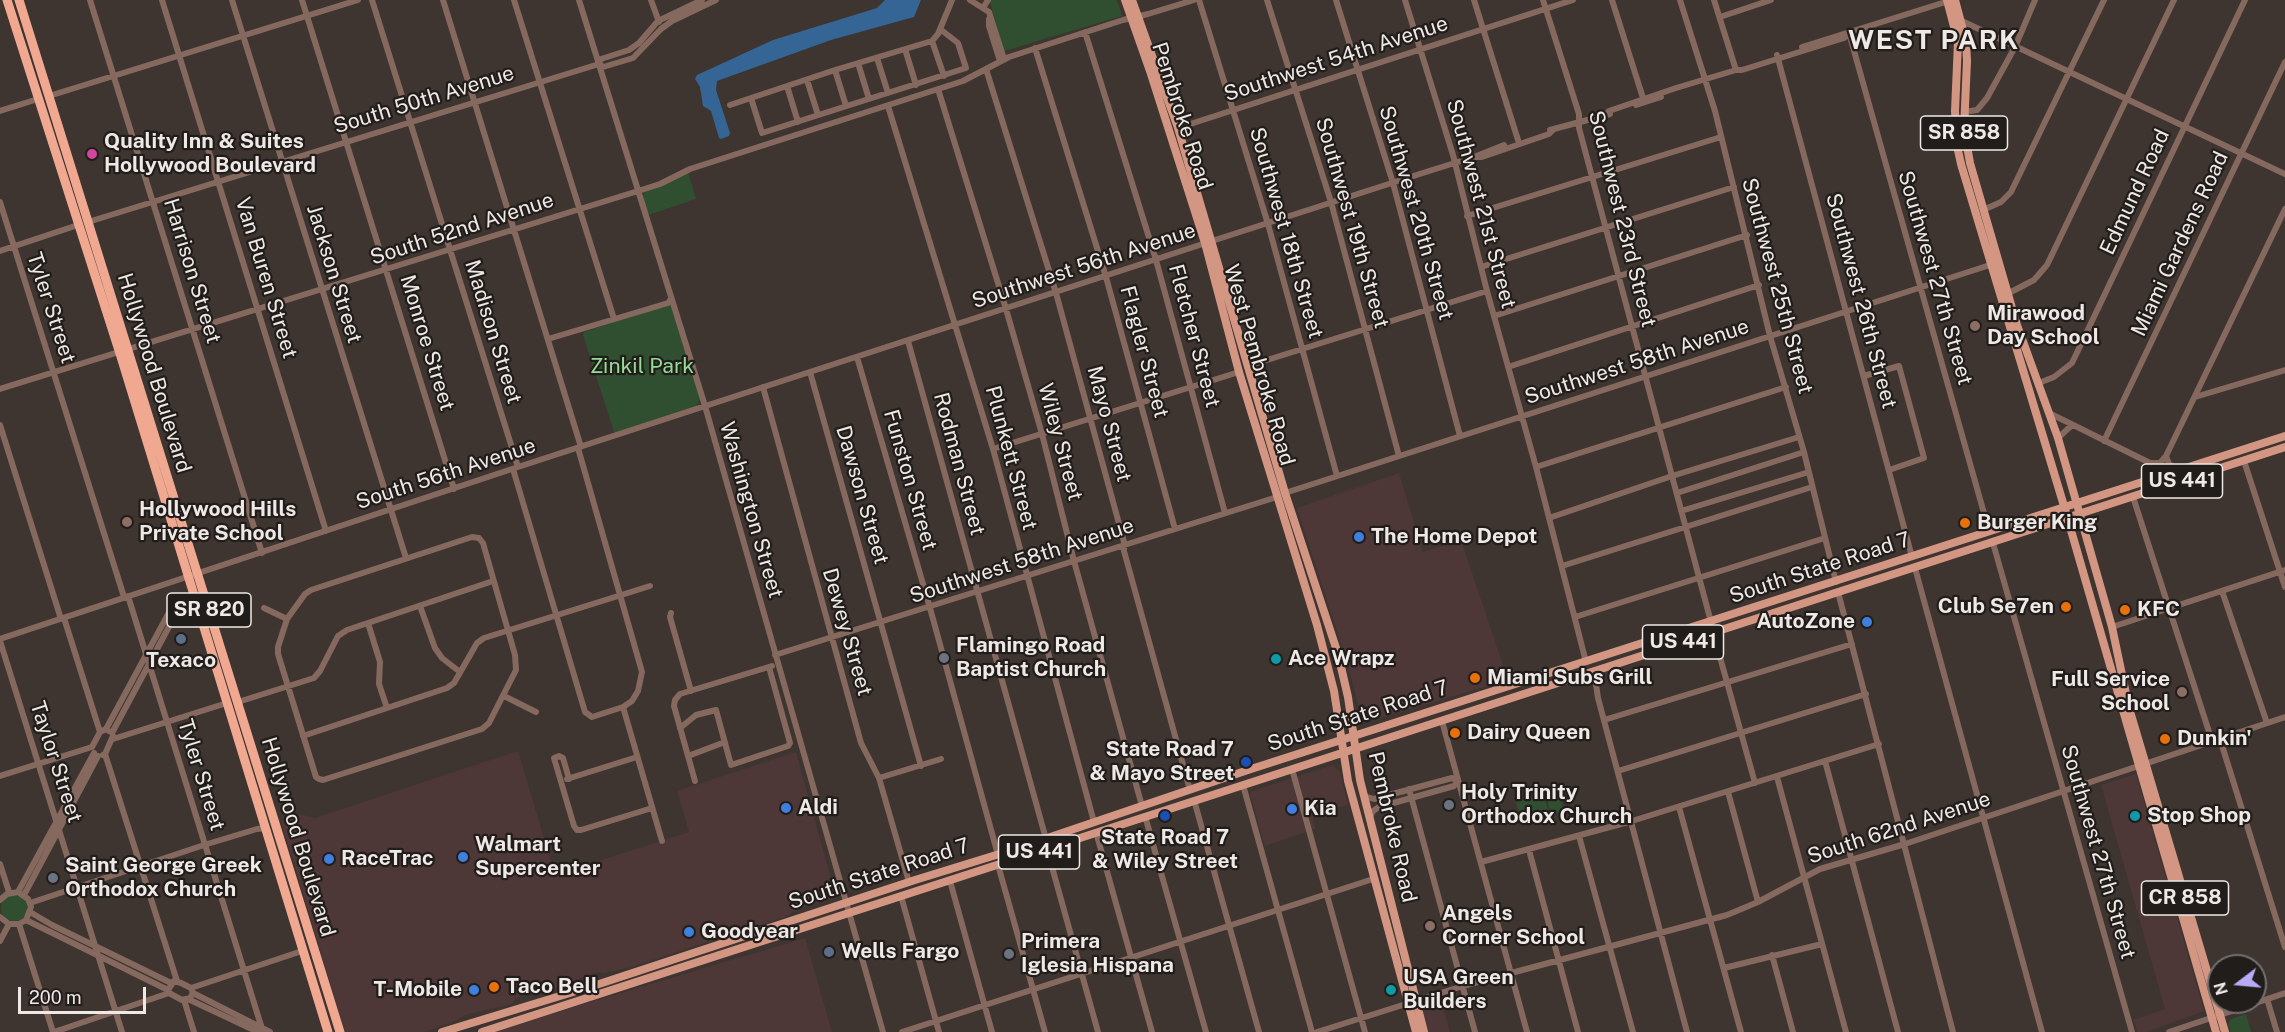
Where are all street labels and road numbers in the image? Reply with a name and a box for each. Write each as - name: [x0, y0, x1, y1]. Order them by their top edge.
- street label: Southwest 54th Avenue: [1221, 11, 1451, 107]
- street label: Pembroke Road: [1146, 39, 1218, 193]
- street label: South 50th Avenue: [331, 61, 517, 139]
- street label: Southwest 21st Street: [1441, 97, 1521, 311]
- street label: Southwest 20th Street: [1373, 103, 1459, 323]
- street label: Southwest 23rd Street: [1583, 108, 1661, 330]
- street label: Southwest 19th Street: [1310, 115, 1394, 331]
- road number: SR 858: [1920, 116, 2008, 150]
- street label: Southwest 18th Street: [1244, 124, 1328, 342]
- street label: Edmund Road: [2095, 125, 2175, 259]
- street label: Miami Gardens Road: [2126, 148, 2234, 340]
- street label: Southwest 27th Street: [1892, 168, 1978, 388]
- street label: Southwest 25th Street: [1736, 175, 1818, 397]
- street label: South 52nd Avenue: [367, 187, 557, 271]
- street label: Southwest 26th Street: [1820, 191, 1902, 411]
- street label: Van Buren Street: [230, 194, 302, 362]
- street label: Harrison Street: [158, 195, 226, 347]
- street label: Jackson Street: [301, 202, 367, 346]
- street label: Southwest 56th Avenue: [969, 218, 1199, 314]
- street label: Tyler Street: [21, 249, 81, 367]
- street label: Madison Street: [459, 257, 527, 407]
- street label: Fletcher Street: [1163, 261, 1225, 411]
- street label: West Pembroke Road: [1218, 261, 1300, 469]
- street label: Hollywood Boulevard: [112, 270, 196, 476]
- street label: Monroe Street: [394, 272, 460, 414]
- street label: Flagler Street: [1114, 283, 1174, 421]
- street label: Southwest 58th Avenue: [1522, 314, 1752, 410]
- street label: Mayo Street: [1081, 363, 1137, 485]
- street label: Wiley Street: [1032, 380, 1088, 504]
- street label: Plunkett Street: [980, 383, 1042, 533]
- street label: Rodman Street: [928, 390, 990, 538]
- street label: Funston Street: [878, 407, 942, 553]
- street label: Washington Street: [714, 419, 788, 601]
- street label: Dawson Street: [830, 423, 894, 567]
- street label: South 56th Avenue: [353, 433, 539, 515]
- road number: US 441: [2142, 464, 2222, 498]
- street label: Southwest 58th Avenue: [907, 513, 1137, 609]
- street label: South State Road 7: [1726, 527, 1914, 609]
- street label: Dewey Street: [817, 565, 877, 699]
- road number: SR 820: [167, 593, 251, 627]
- road number: US 441: [1642, 625, 1724, 659]
- street label: South State Road 7: [1264, 675, 1452, 757]
- street label: Taylor Street: [25, 698, 87, 826]
- street label: Tyler Street: [172, 716, 230, 834]
- street label: Hollywood Boulevard: [256, 734, 340, 940]
- street label: Southwest 27th Street: [2055, 742, 2141, 962]
- street label: Pembroke Road: [1362, 749, 1422, 905]
- street label: South 62nd Avenue: [1804, 787, 1994, 869]
- street label: South State Road 7: [785, 833, 973, 915]
- road number: US 441: [998, 835, 1080, 869]
- road number: CR 858: [2142, 881, 2228, 915]

